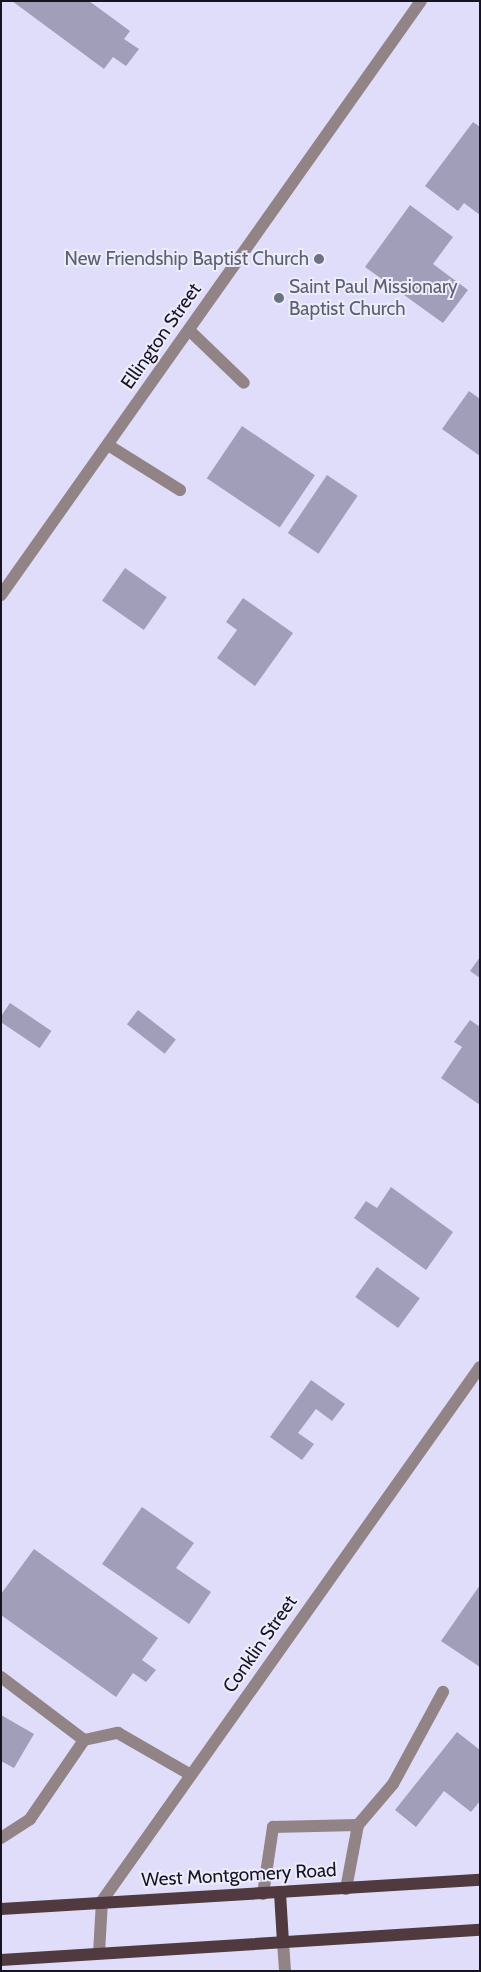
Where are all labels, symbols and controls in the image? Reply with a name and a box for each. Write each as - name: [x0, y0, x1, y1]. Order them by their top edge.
- place label: New Friendship Baptist Church: [65, 248, 309, 270]
- marker: New Friendship Baptist Church: [313, 253, 325, 265]
- place label: Saint Paul Missionary Baptist Church: [289, 276, 458, 320]
- street label: Ellington Street: [116, 279, 206, 393]
- marker: Saint Paul Missionary Baptist Church: [273, 292, 285, 304]
- street label: Conklin Street: [218, 1591, 302, 1697]
- street label: West Montgomery Road: [141, 1859, 337, 1891]

